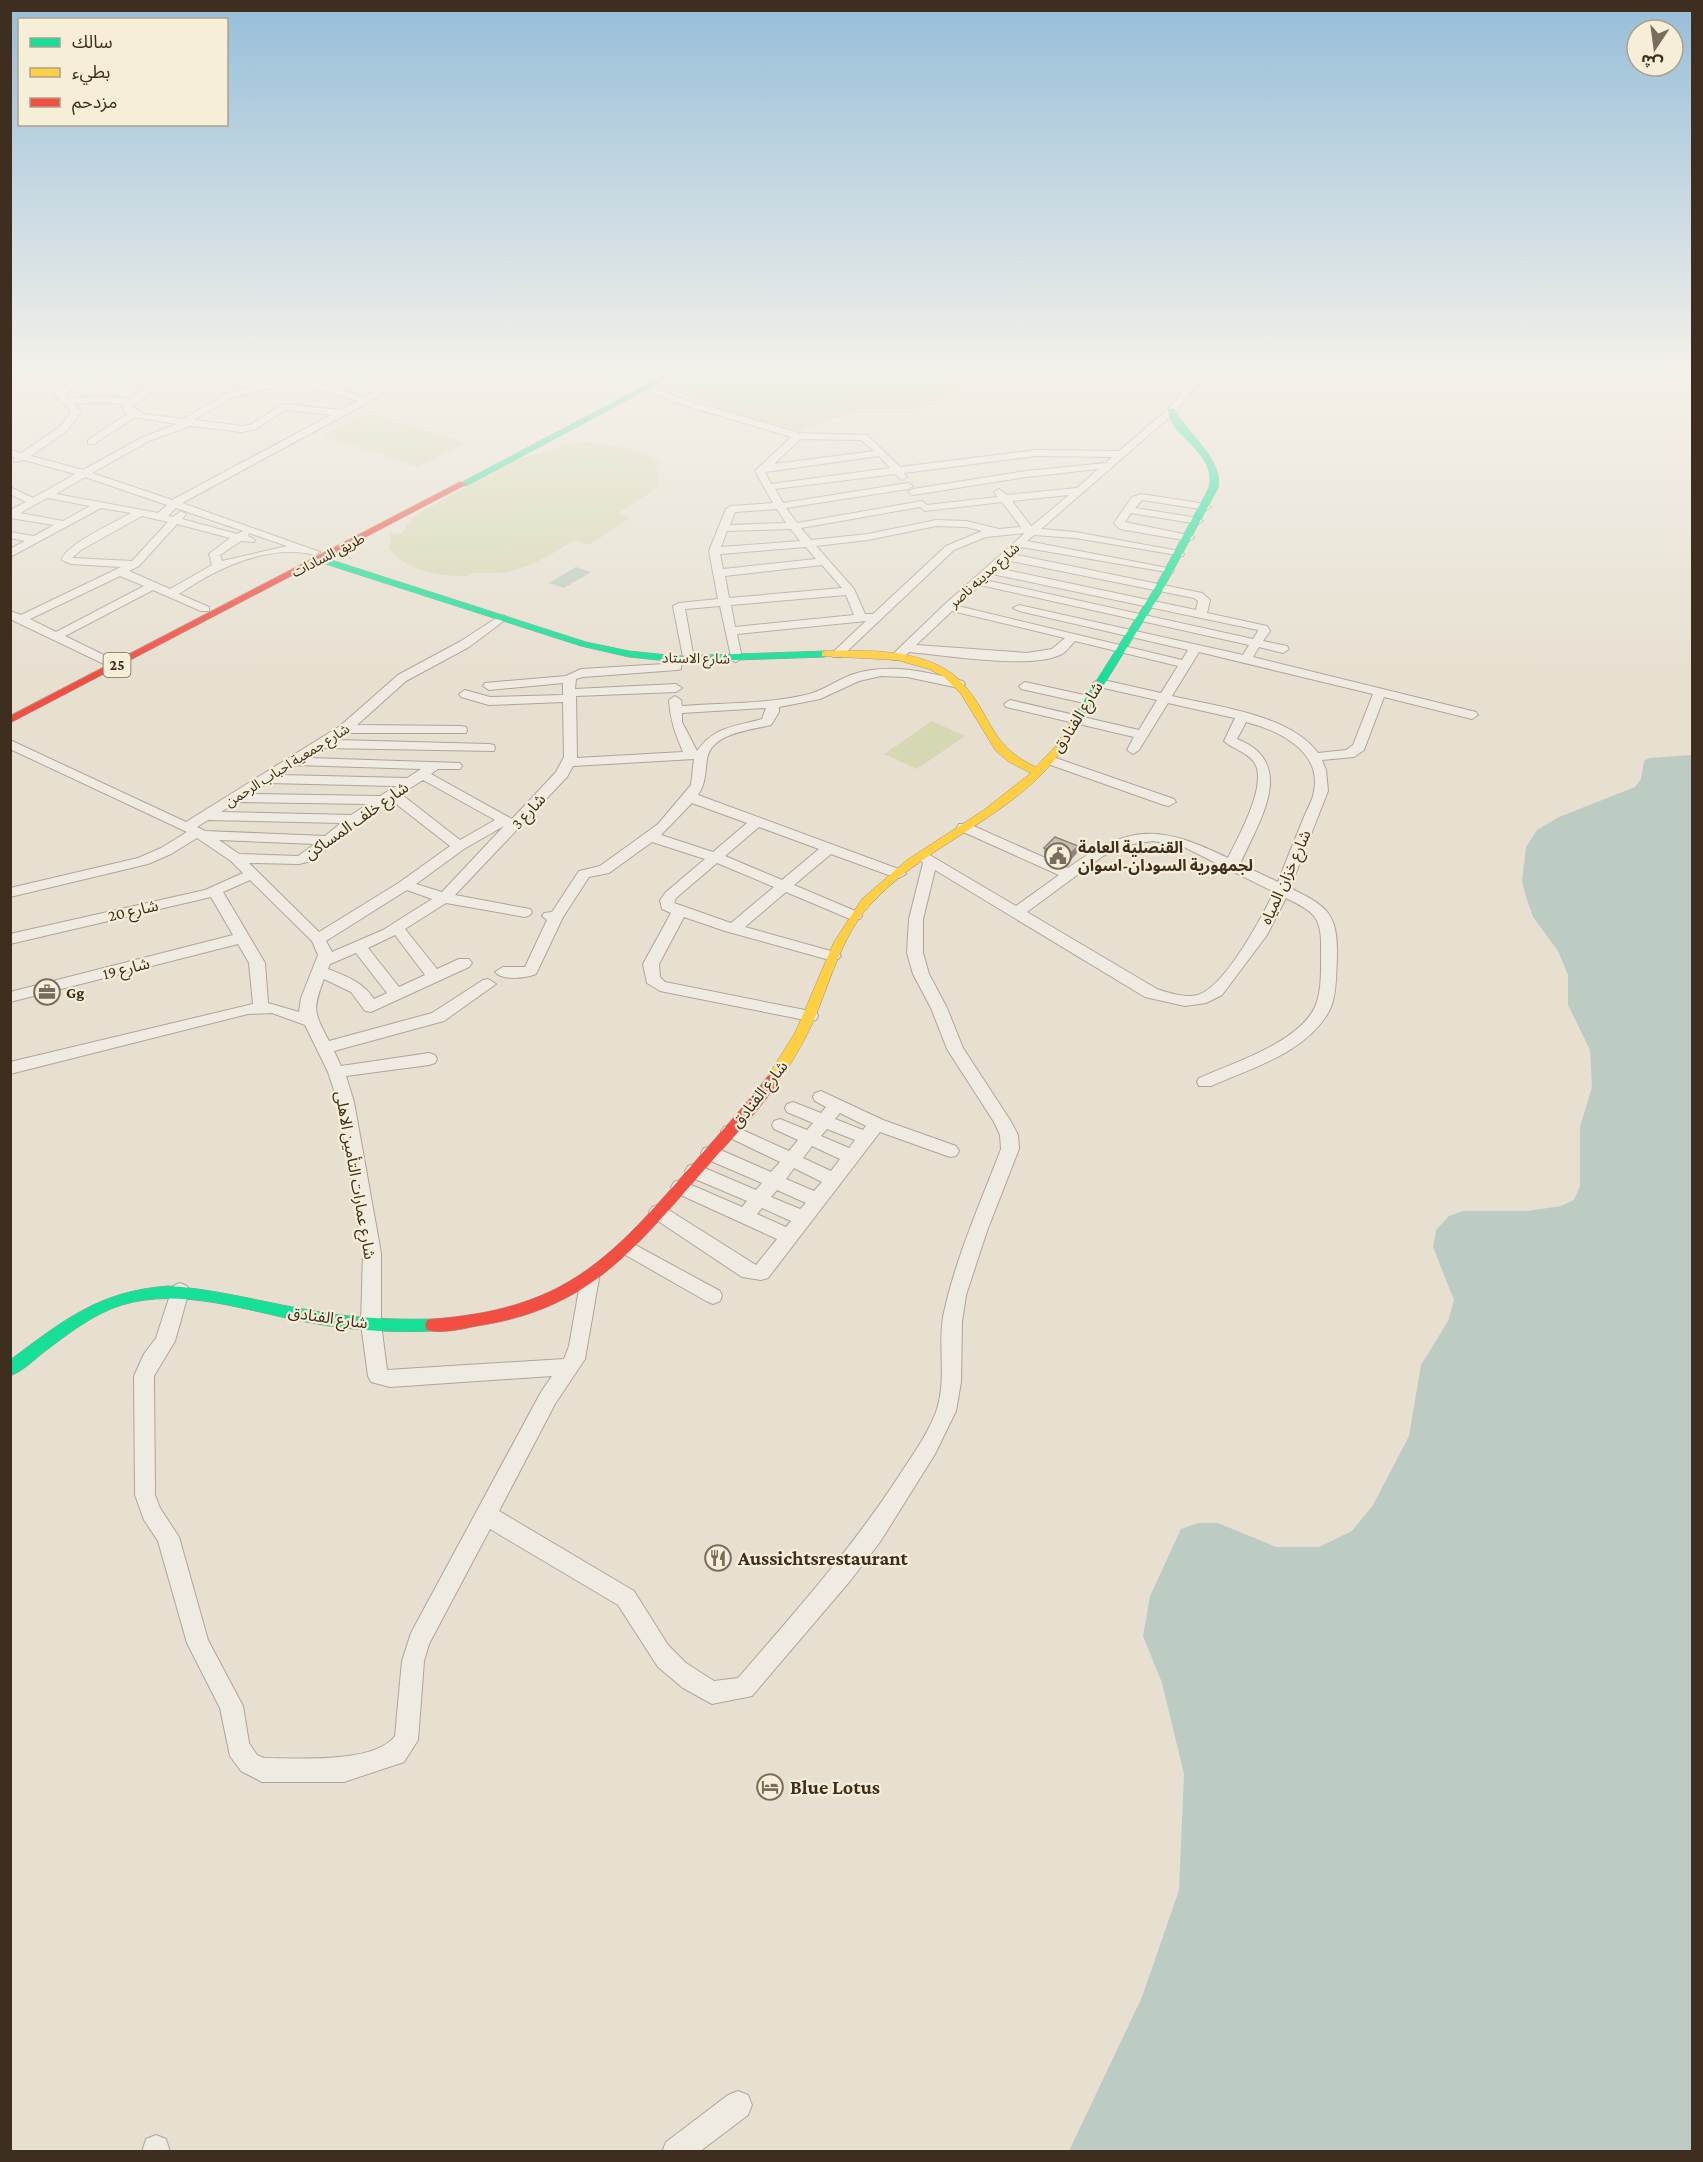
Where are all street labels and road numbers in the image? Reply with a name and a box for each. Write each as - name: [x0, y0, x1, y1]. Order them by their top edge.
- street label: طريق السادات: [289, 530, 368, 582]
- street label: شارع مدينه ناصر: [945, 539, 1025, 614]
- street label: شارع الاستاد: [662, 649, 730, 670]
- road number: 25: [104, 653, 130, 677]
- street label: شارع الفنادق: [1049, 679, 1109, 758]
- street label: شارع جمعية احباب الرحمن: [222, 720, 354, 812]
- street label: شارع خلف المساكن: [301, 778, 414, 866]
- street label: شارع 3: [508, 790, 552, 835]
- street label: شارع خزان المياه: [1257, 827, 1318, 929]
- street label: شارع 20: [106, 896, 161, 928]
- street label: شارع 19: [101, 954, 152, 986]
- street label: شارع الفنادق: [728, 1057, 794, 1134]
- street label: شارع عمارات التأمين الاهلى: [328, 1089, 380, 1261]
- street label: شارع الفنادق: [286, 1303, 369, 1335]

